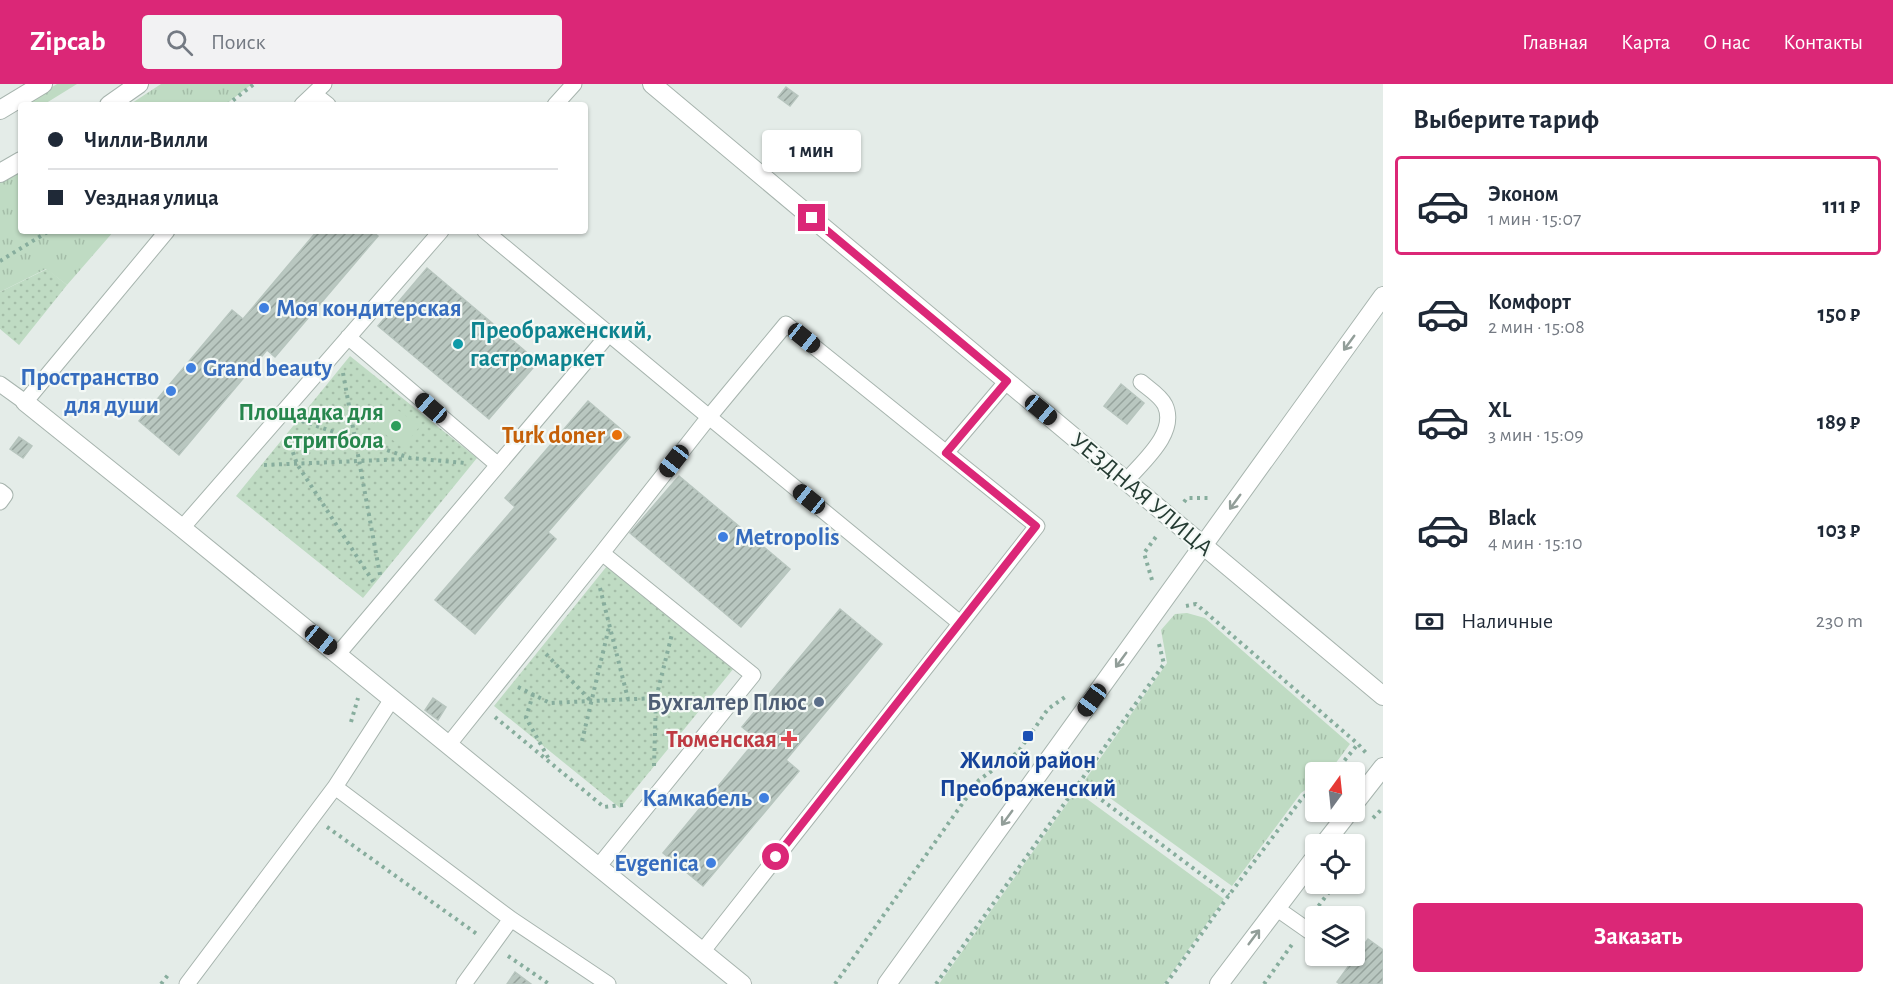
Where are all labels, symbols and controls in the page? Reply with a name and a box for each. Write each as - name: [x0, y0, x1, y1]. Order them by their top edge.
- search box: [142, 15, 562, 69]
- icon: search: [163, 26, 196, 59]
- text: Zipcab: [30, 28, 106, 56]
- text: Поиск: [211, 31, 266, 53]
- text: Главная: [1522, 32, 1588, 53]
- text: Карта: [1621, 32, 1670, 53]
- text: О нас: [1703, 32, 1750, 53]
- text: Контакты: [1783, 32, 1863, 53]
- text: Выберите тариф: [1413, 106, 1599, 133]
- text: Чилли-Вилли: [84, 129, 208, 151]
- callout: 1 мин: [762, 131, 862, 173]
- text: 1 мин: [789, 141, 834, 161]
- icon: car: [1416, 179, 1470, 233]
- text: Эконом: [1488, 183, 1559, 205]
- text: Уездная улица: [84, 187, 219, 209]
- text: 111 ₽: [1823, 195, 1860, 217]
- route end: [798, 204, 825, 231]
- text: 1 мин · 15:07: [1488, 209, 1581, 229]
- icon: car: [1416, 287, 1470, 341]
- text: Комфорт: [1488, 291, 1571, 313]
- place label: Моя кондитерская: [276, 297, 462, 321]
- marker: Моя кондитерская: [257, 301, 271, 315]
- text: 150 ₽: [1817, 303, 1860, 325]
- text: 2 мин · 15:08: [1488, 317, 1585, 337]
- place label: Преображенский, гастромаркет: [470, 319, 652, 371]
- car: [784, 320, 824, 356]
- one-way arrow: [1343, 335, 1355, 351]
- marker: Преображенский, гастромаркет: [451, 337, 465, 351]
- place label: Grand beauty: [203, 357, 332, 381]
- marker: Grand beauty: [184, 361, 198, 375]
- place label: Пространство для души: [20, 366, 159, 418]
- marker: Пространство для души: [164, 384, 178, 398]
- car: [412, 389, 450, 427]
- car: [1021, 392, 1061, 428]
- icon: car: [1416, 395, 1470, 449]
- text: XL: [1488, 399, 1511, 421]
- place label: Площадка для стритбола: [238, 401, 384, 453]
- text: 189 ₽: [1817, 411, 1860, 433]
- marker: Площадка для стритбола: [389, 419, 403, 433]
- place label: Turk doner: [502, 424, 606, 448]
- text: 3 мин · 15:09: [1488, 425, 1584, 445]
- marker: Turk doner: [610, 428, 624, 442]
- street label: УЕЗДНАЯ УЛИЦА: [1066, 429, 1217, 561]
- car: [656, 441, 692, 481]
- car: [789, 481, 829, 517]
- one-way arrow: [1229, 493, 1241, 509]
- icon: car: [1416, 503, 1470, 557]
- text: Black: [1488, 507, 1536, 529]
- text: 103 ₽: [1818, 519, 1860, 541]
- place label: Metropolis: [735, 526, 839, 550]
- marker: Metropolis: [716, 530, 730, 544]
- text: 4 мин · 15:10: [1488, 533, 1583, 553]
- icon: cash: [1413, 605, 1446, 638]
- text: Наличные: [1461, 610, 1553, 632]
- text: 230 m: [1816, 611, 1863, 631]
- car: [301, 622, 341, 658]
- one-way arrow: [1115, 652, 1127, 668]
- car: [1074, 680, 1110, 720]
- place label: Бухгалтер Плюс: [647, 691, 807, 715]
- marker: Бухгалтер Плюс: [812, 695, 826, 709]
- place label: Тюменская: [666, 728, 777, 752]
- marker: Жилой район Преображенский: [1021, 729, 1035, 743]
- marker: Тюменская: [782, 732, 796, 746]
- place label: Жилой район Преображенский: [940, 749, 1116, 801]
- north arrow: [1305, 762, 1365, 822]
- map controls: [1305, 762, 1365, 966]
- place label: Камкабель: [642, 787, 752, 811]
- marker: Камкабель: [757, 791, 771, 805]
- one-way arrow: [1001, 810, 1013, 826]
- button: locate: [1305, 834, 1365, 894]
- route start: [762, 843, 789, 870]
- place label: Evgenica: [614, 852, 699, 876]
- marker: Evgenica: [704, 856, 718, 870]
- button: Заказать: [1413, 903, 1863, 972]
- button: layers: [1305, 906, 1365, 966]
- one-way arrow: [1248, 930, 1261, 946]

